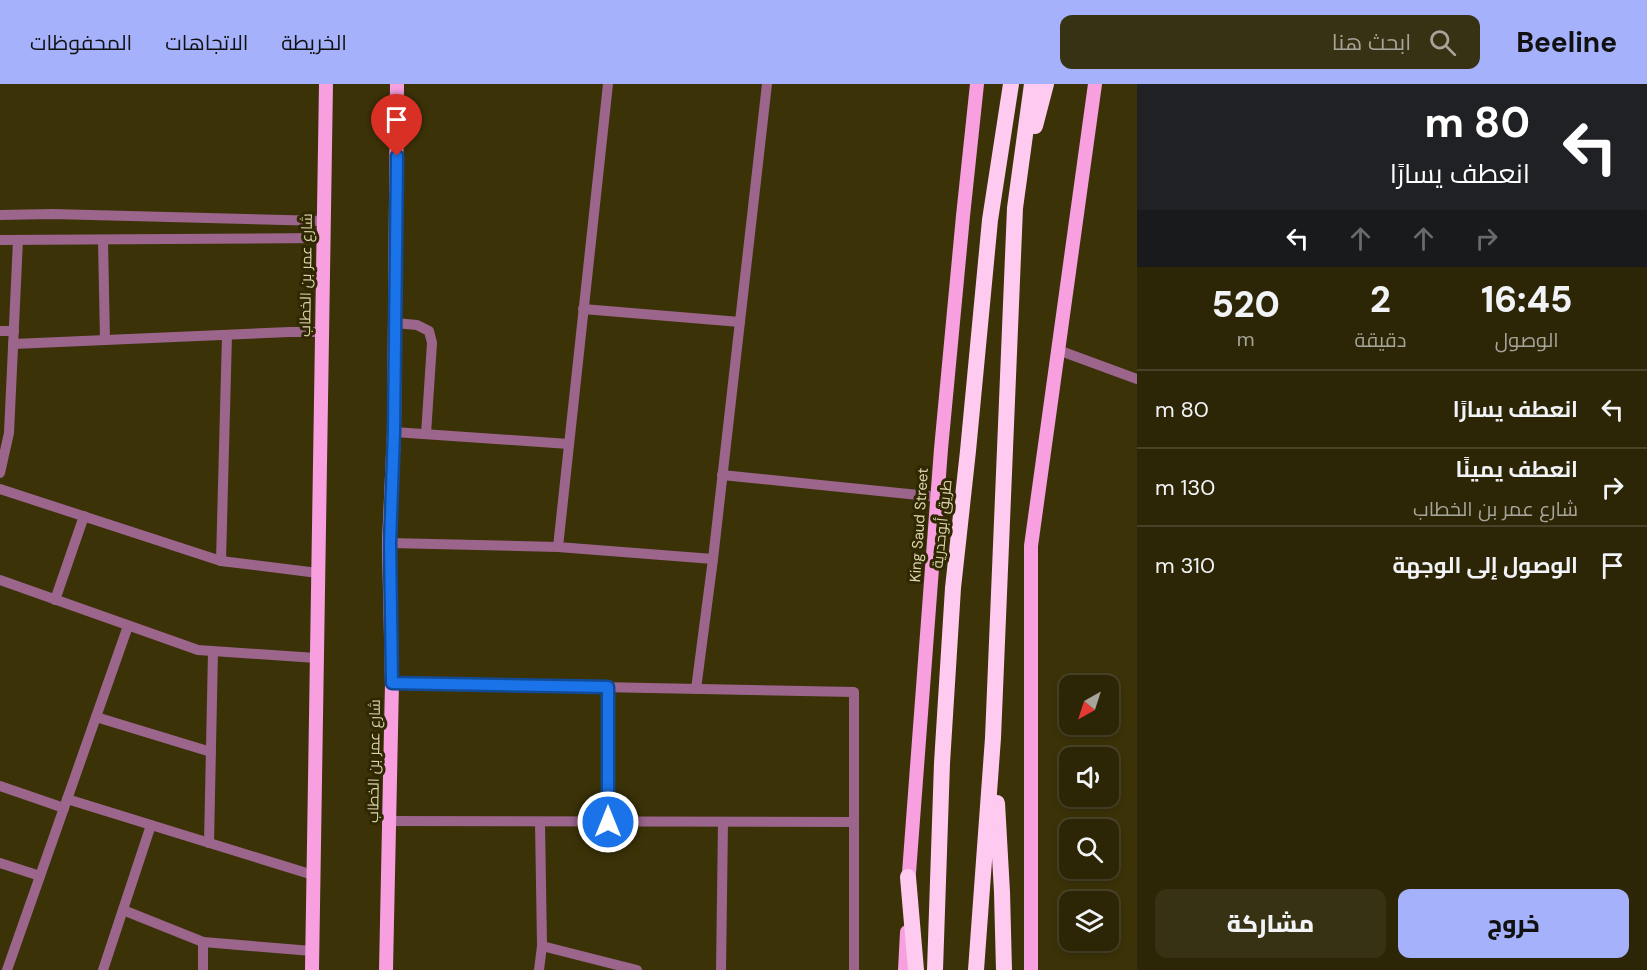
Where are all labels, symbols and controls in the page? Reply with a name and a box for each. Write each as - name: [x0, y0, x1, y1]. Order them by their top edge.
- search box: [1060, 15, 1480, 69]
- text: Beeline: [1516, 24, 1617, 61]
- icon: search: [1426, 26, 1459, 59]
- text: ابحث هنا: [1332, 28, 1411, 57]
- text: المحفوظات: [30, 29, 132, 57]
- text: الاتجاهات: [165, 29, 248, 57]
- text: الخريطة: [281, 29, 347, 57]
- pin: [371, 94, 422, 156]
- text: 80 m: [1424, 95, 1530, 150]
- icon: arrive: [380, 103, 413, 136]
- icon: left: [1551, 108, 1629, 186]
- text: انعطف يسارًا: [1390, 156, 1530, 191]
- street label: شارع عمر بن الخطاب: [295, 213, 318, 337]
- icon: left: [1281, 222, 1314, 255]
- icon: ahead: [1344, 222, 1377, 255]
- icon: ahead: [1407, 222, 1440, 255]
- icon: right: [1470, 222, 1503, 255]
- text: 2: [1370, 276, 1391, 323]
- text: 16:45: [1481, 276, 1572, 323]
- text: 520: [1212, 281, 1280, 328]
- text: m: [1237, 326, 1255, 352]
- text: دقيقة: [1354, 327, 1406, 353]
- text: الوصول: [1495, 327, 1559, 353]
- icon: left: [1596, 393, 1629, 426]
- text: 80 m: [1155, 395, 1209, 424]
- text: انعطف يسارًا: [1453, 395, 1578, 424]
- text: انعطف يمينًا: [1456, 455, 1578, 484]
- street label: King Saud Street: [905, 467, 933, 583]
- icon: right: [1596, 471, 1629, 504]
- text: 130 m: [1155, 473, 1215, 502]
- street label: طريق أبوحدرية: [927, 479, 957, 569]
- text: شارع عمر بن الخطاب: [1413, 496, 1578, 522]
- icon: arrive: [1596, 549, 1629, 582]
- text: 310 m: [1155, 551, 1215, 580]
- text: الوصول إلى الوجهة: [1392, 551, 1578, 580]
- north arrow: [1059, 675, 1119, 735]
- map controls: [1059, 675, 1119, 951]
- street label: شارع عمر بن الخطاب: [363, 699, 386, 823]
- button: sound: [1059, 747, 1119, 807]
- position arrow: [576, 790, 640, 854]
- button: search: [1059, 819, 1119, 879]
- button: مشاركة: [1155, 889, 1386, 958]
- button: خروج: [1398, 889, 1629, 958]
- button: layers: [1059, 891, 1119, 951]

